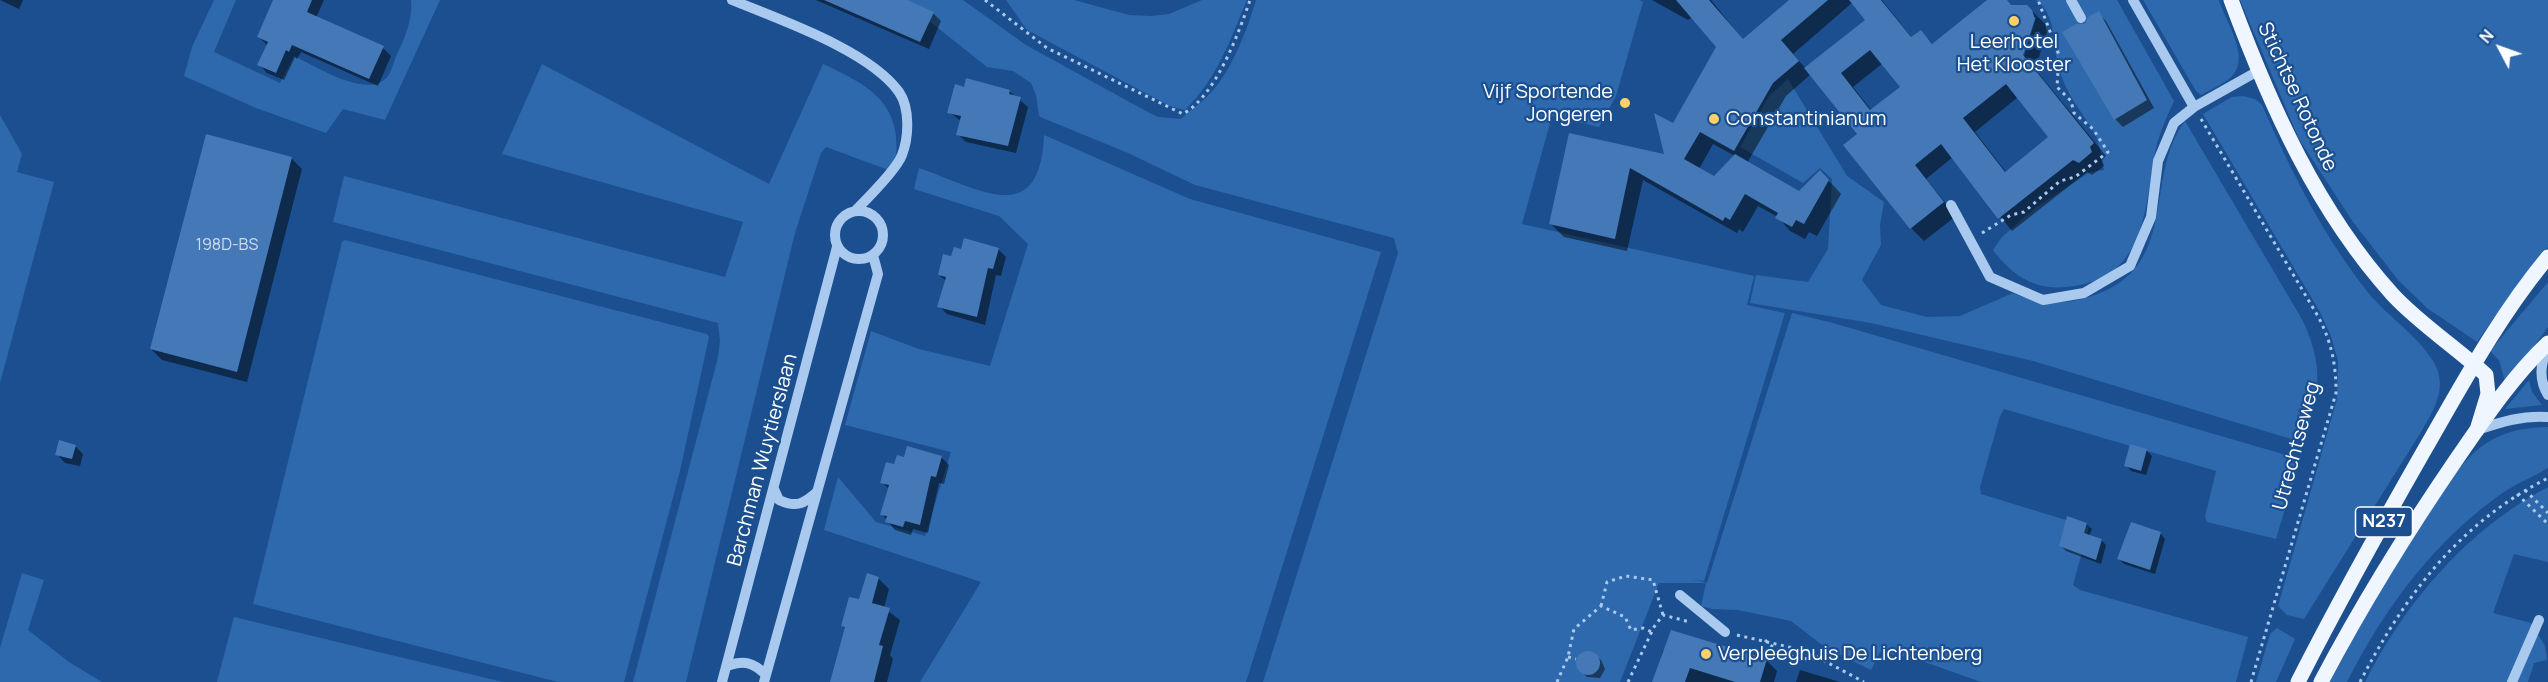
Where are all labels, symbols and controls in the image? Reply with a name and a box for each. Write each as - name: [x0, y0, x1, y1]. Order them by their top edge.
- marker: Leerhotel Het Klooster: [2007, 14, 2021, 28]
- north arrow: [2470, 18, 2530, 78]
- street label: Stichtse Rotonde: [2252, 19, 2342, 175]
- text: N: [2474, 25, 2498, 48]
- place label: Leerhotel Het Klooster: [1957, 30, 2071, 77]
- place label: Vijf Sportende Jongeren: [1483, 80, 1613, 127]
- marker: Vijf Sportende Jongeren: [1618, 96, 1632, 110]
- place label: Constantinianum: [1726, 107, 1887, 131]
- marker: Constantinianum: [1707, 112, 1721, 126]
- house number: 198D-BS: [196, 236, 258, 256]
- street label: Barchman Wuytierslaan: [723, 351, 803, 569]
- street label: Utrechtseweg: [2268, 379, 2326, 513]
- road number: N237: [2356, 507, 2412, 537]
- place label: Verpleeghuis De Lichtenberg: [1718, 642, 1982, 666]
- marker: Verpleeghuis De Lichtenberg: [1699, 647, 1713, 661]

